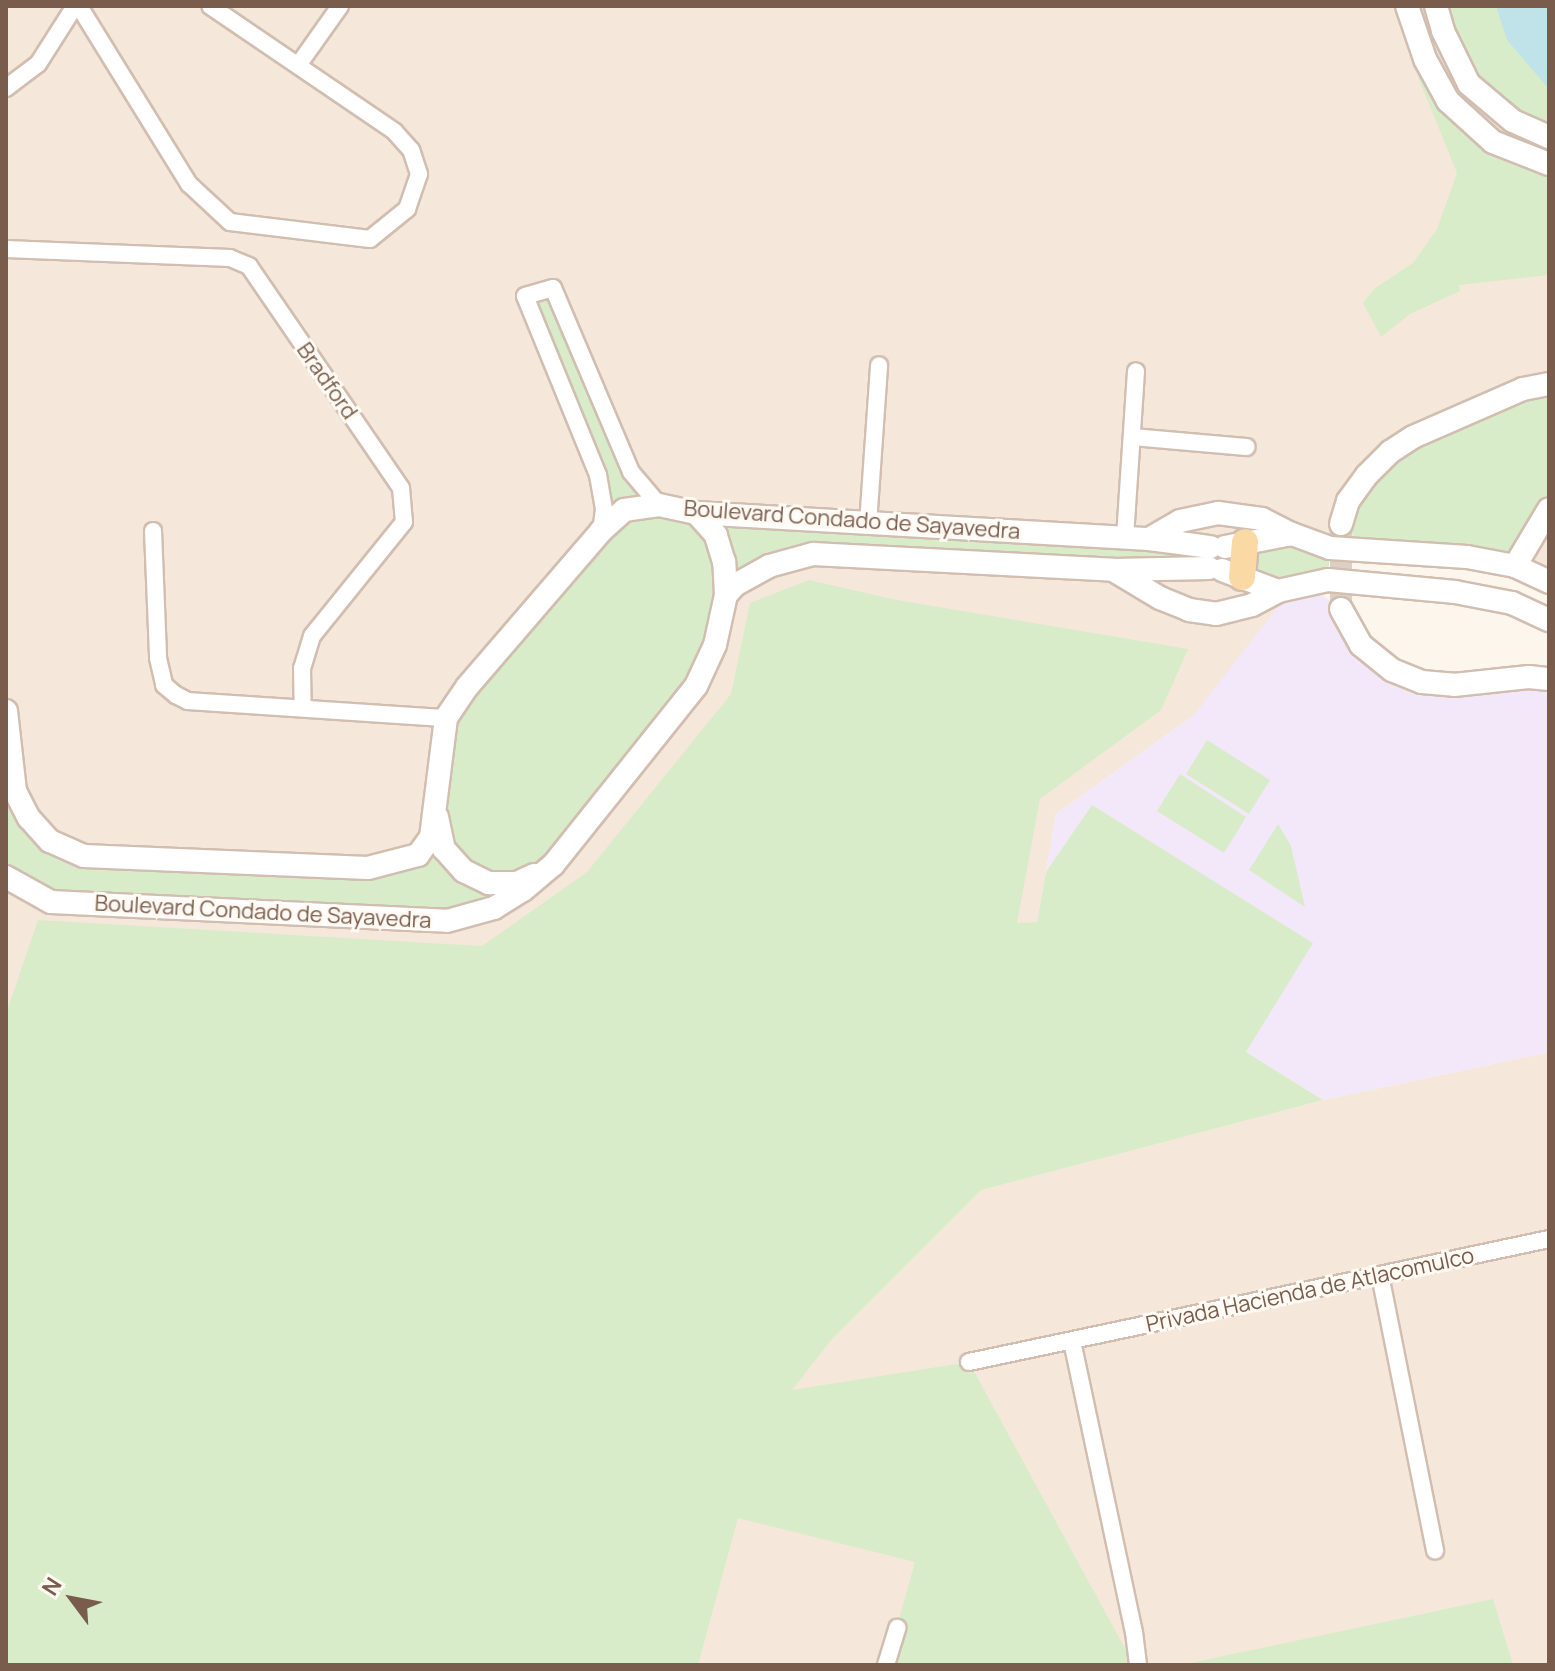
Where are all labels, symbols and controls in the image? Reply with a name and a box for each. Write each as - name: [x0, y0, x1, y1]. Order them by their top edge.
- street label: Bradford: [291, 338, 363, 424]
- street label: Boulevard Condado de Sayavedra: [683, 495, 1021, 545]
- street label: Boulevard Condado de Sayavedra: [94, 890, 432, 934]
- street label: Privada Hacienda de Atlacomulco: [1144, 1242, 1476, 1338]
- north arrow: [32, 1559, 112, 1639]
- text: N: [35, 1572, 69, 1601]

